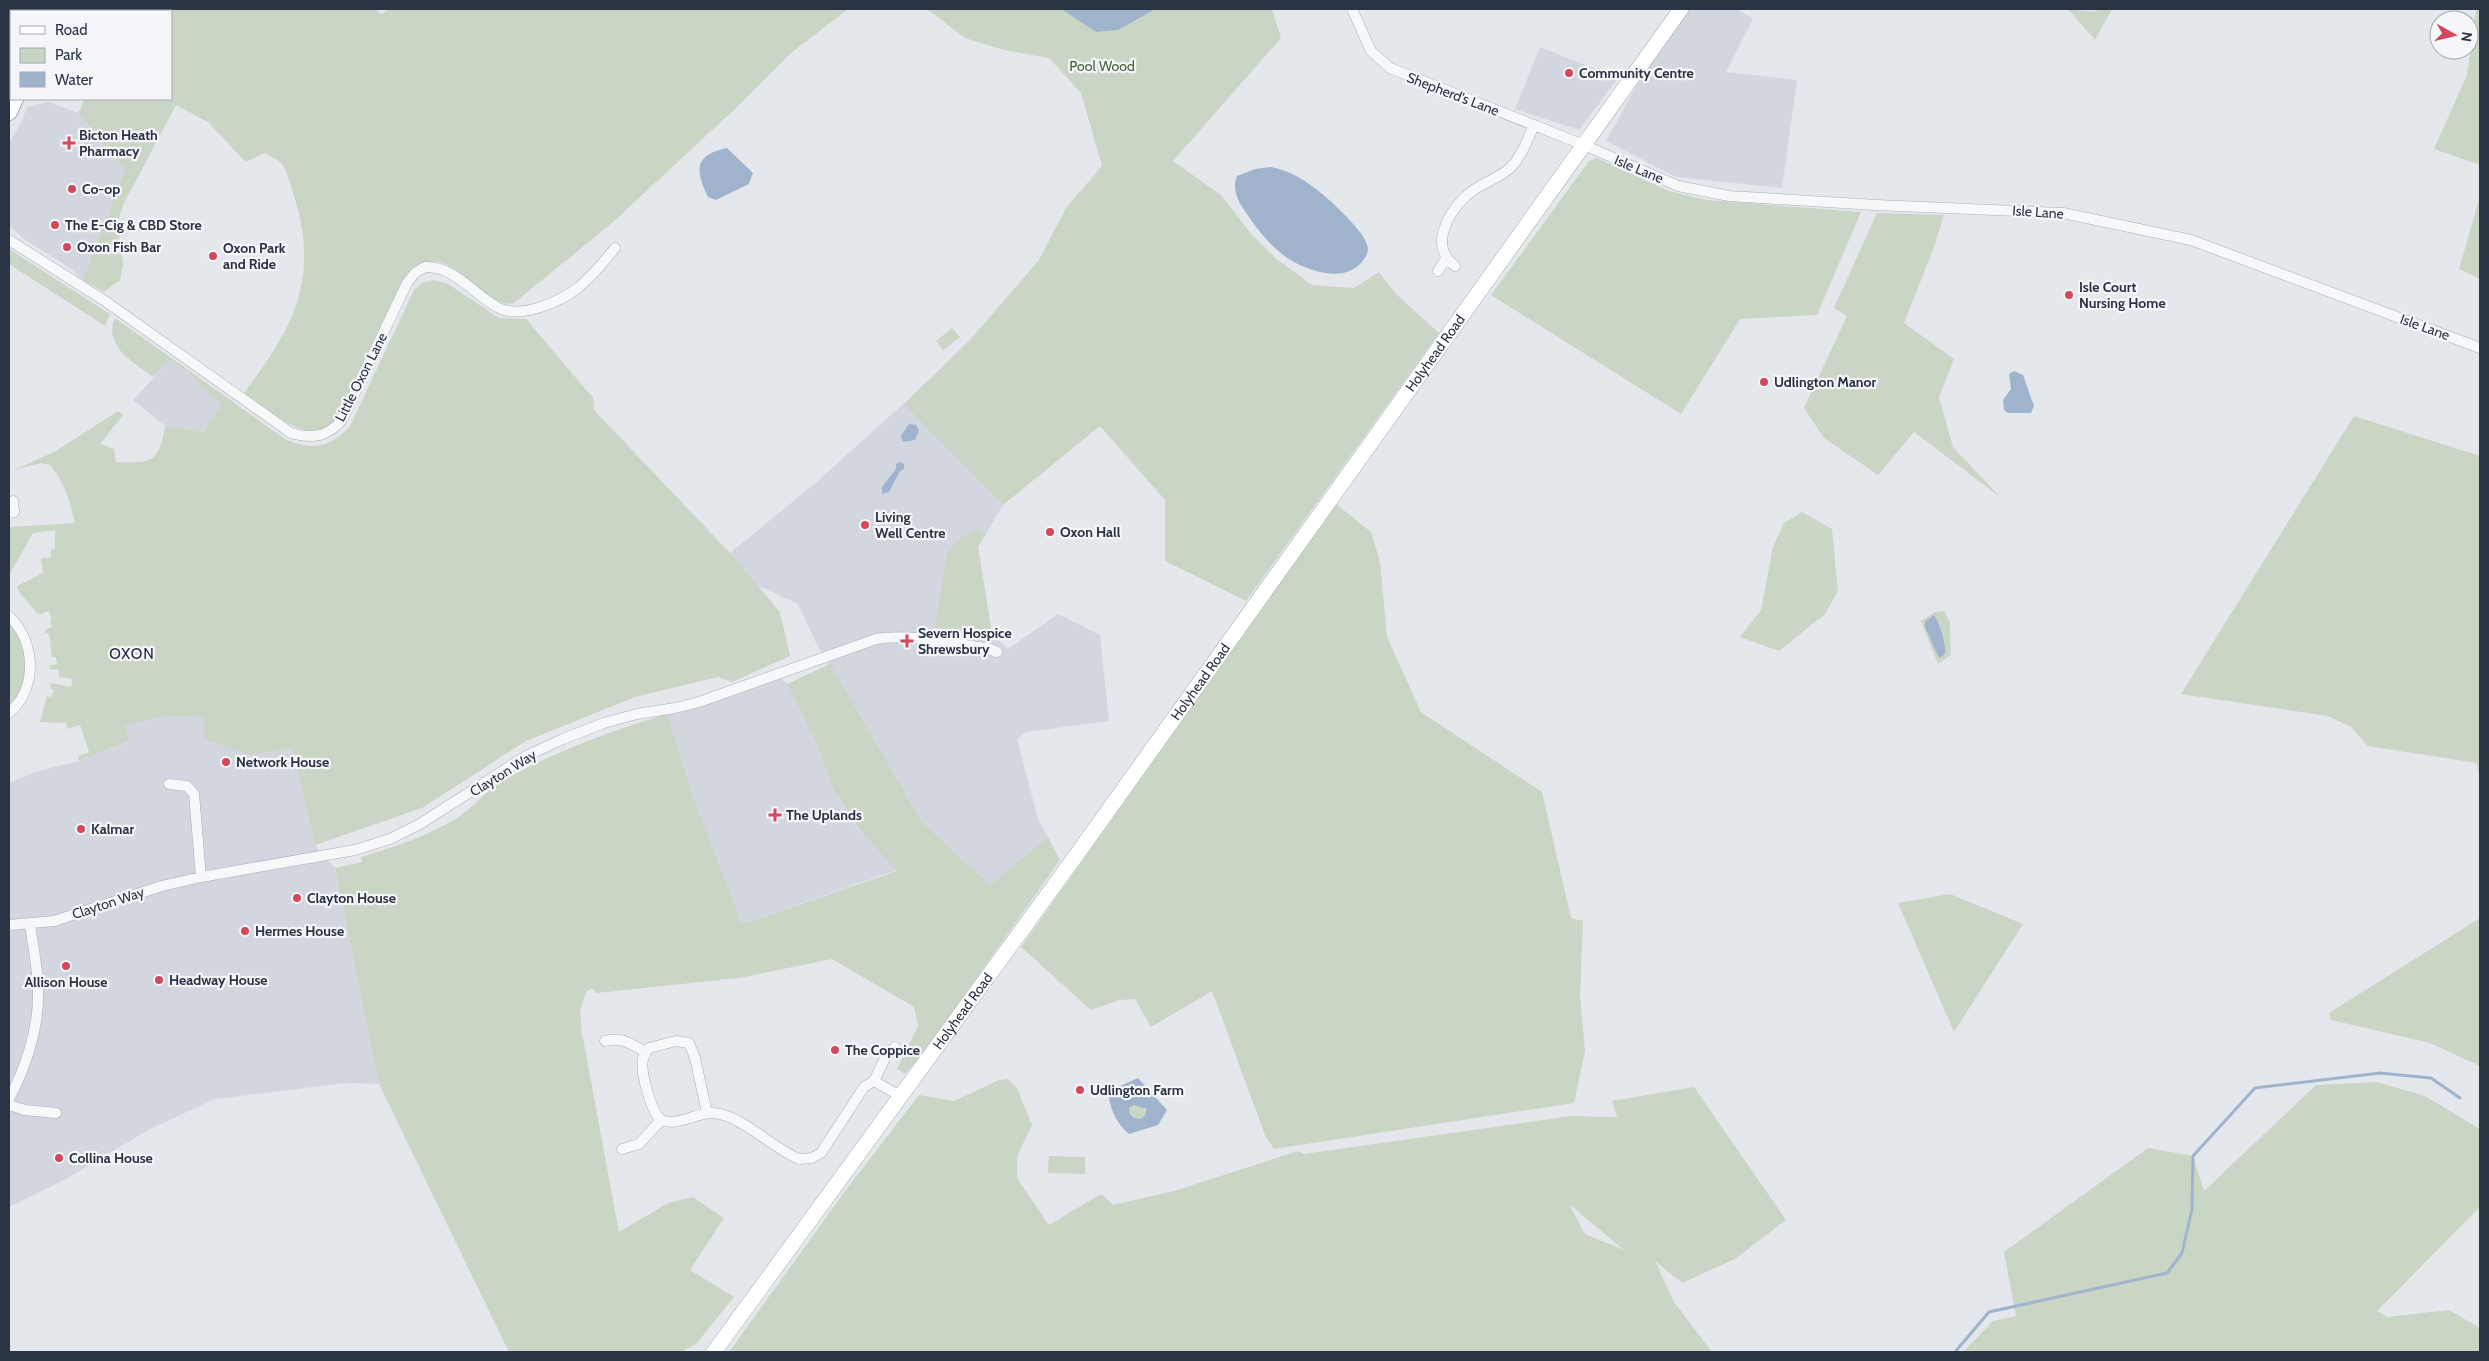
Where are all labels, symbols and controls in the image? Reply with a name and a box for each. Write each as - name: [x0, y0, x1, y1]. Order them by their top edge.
- legend: [10, 10, 172, 100]
- north arrow: [2429, 10, 2479, 60]
- text: Road: [55, 21, 88, 39]
- text: N: [2457, 31, 2476, 43]
- text: Park: [55, 46, 82, 64]
- park label: Pool Wood: [1069, 57, 1135, 75]
- place label: Community Centre: [1579, 64, 1694, 82]
- marker: Community Centre: [1563, 67, 1575, 79]
- street label: Shepherd's Lane: [1404, 68, 1502, 120]
- text: Water: [55, 71, 93, 89]
- place label: Bicton Heath Pharmacy: [79, 126, 158, 160]
- marker: Bicton Heath Pharmacy: [63, 137, 75, 149]
- street label: Isle Lane: [1612, 151, 1666, 187]
- place label: Co-op: [82, 180, 120, 198]
- marker: Co-op: [66, 183, 78, 195]
- street label: Isle Lane: [2012, 201, 2064, 223]
- place label: The E-Cig & CBD Store: [65, 216, 202, 234]
- marker: The E-Cig & CBD Store: [49, 219, 61, 231]
- place label: Oxon Fish Bar: [77, 238, 161, 256]
- place label: Oxon Park and Ride: [223, 239, 286, 273]
- marker: Oxon Fish Bar: [61, 241, 73, 253]
- marker: Oxon Park and Ride: [207, 250, 219, 262]
- place label: Isle Court Nursing Home: [2079, 278, 2166, 312]
- marker: Isle Court Nursing Home: [2063, 289, 2075, 301]
- street label: Isle Lane: [2398, 310, 2452, 344]
- street label: Holyhead Road: [1401, 311, 1469, 395]
- street label: Little Oxon Lane: [331, 330, 391, 424]
- place label: Udlington Manor: [1774, 373, 1877, 391]
- marker: Udlington Manor: [1758, 376, 1770, 388]
- place label: Living Well Centre: [875, 508, 945, 542]
- marker: Living Well Centre: [859, 519, 871, 531]
- place label: Oxon Hall: [1060, 523, 1121, 541]
- marker: Oxon Hall: [1044, 526, 1056, 538]
- place label: Severn Hospice Shrewsbury: [918, 624, 1012, 658]
- marker: Severn Hospice Shrewsbury: [900, 634, 914, 648]
- street label: Holyhead Road: [1167, 640, 1234, 724]
- district label: OXON: [109, 645, 155, 663]
- street label: Clayton Way: [466, 745, 540, 801]
- place label: Network House: [236, 753, 329, 771]
- marker: Network House: [220, 756, 232, 768]
- place label: The Uplands: [786, 806, 862, 824]
- marker: The Uplands: [768, 808, 782, 822]
- place label: Kalmar: [91, 820, 134, 838]
- marker: Kalmar: [75, 823, 87, 835]
- street label: Clayton Way: [70, 883, 146, 923]
- place label: Clayton House: [307, 889, 396, 907]
- marker: Clayton House: [291, 892, 303, 904]
- place label: Hermes House: [255, 922, 344, 940]
- marker: Hermes House: [239, 925, 251, 937]
- marker: Allison House: [60, 960, 72, 972]
- street label: Holyhead Road: [929, 969, 997, 1053]
- place label: Headway House: [169, 971, 268, 989]
- place label: Allison House: [25, 973, 108, 991]
- marker: Headway House: [153, 974, 165, 986]
- place label: The Coppice: [845, 1041, 920, 1059]
- marker: The Coppice: [829, 1044, 841, 1056]
- place label: Udlington Farm: [1090, 1081, 1184, 1099]
- marker: Udlington Farm: [1074, 1084, 1086, 1096]
- place label: Collina House: [69, 1149, 153, 1167]
- marker: Collina House: [53, 1152, 65, 1164]

